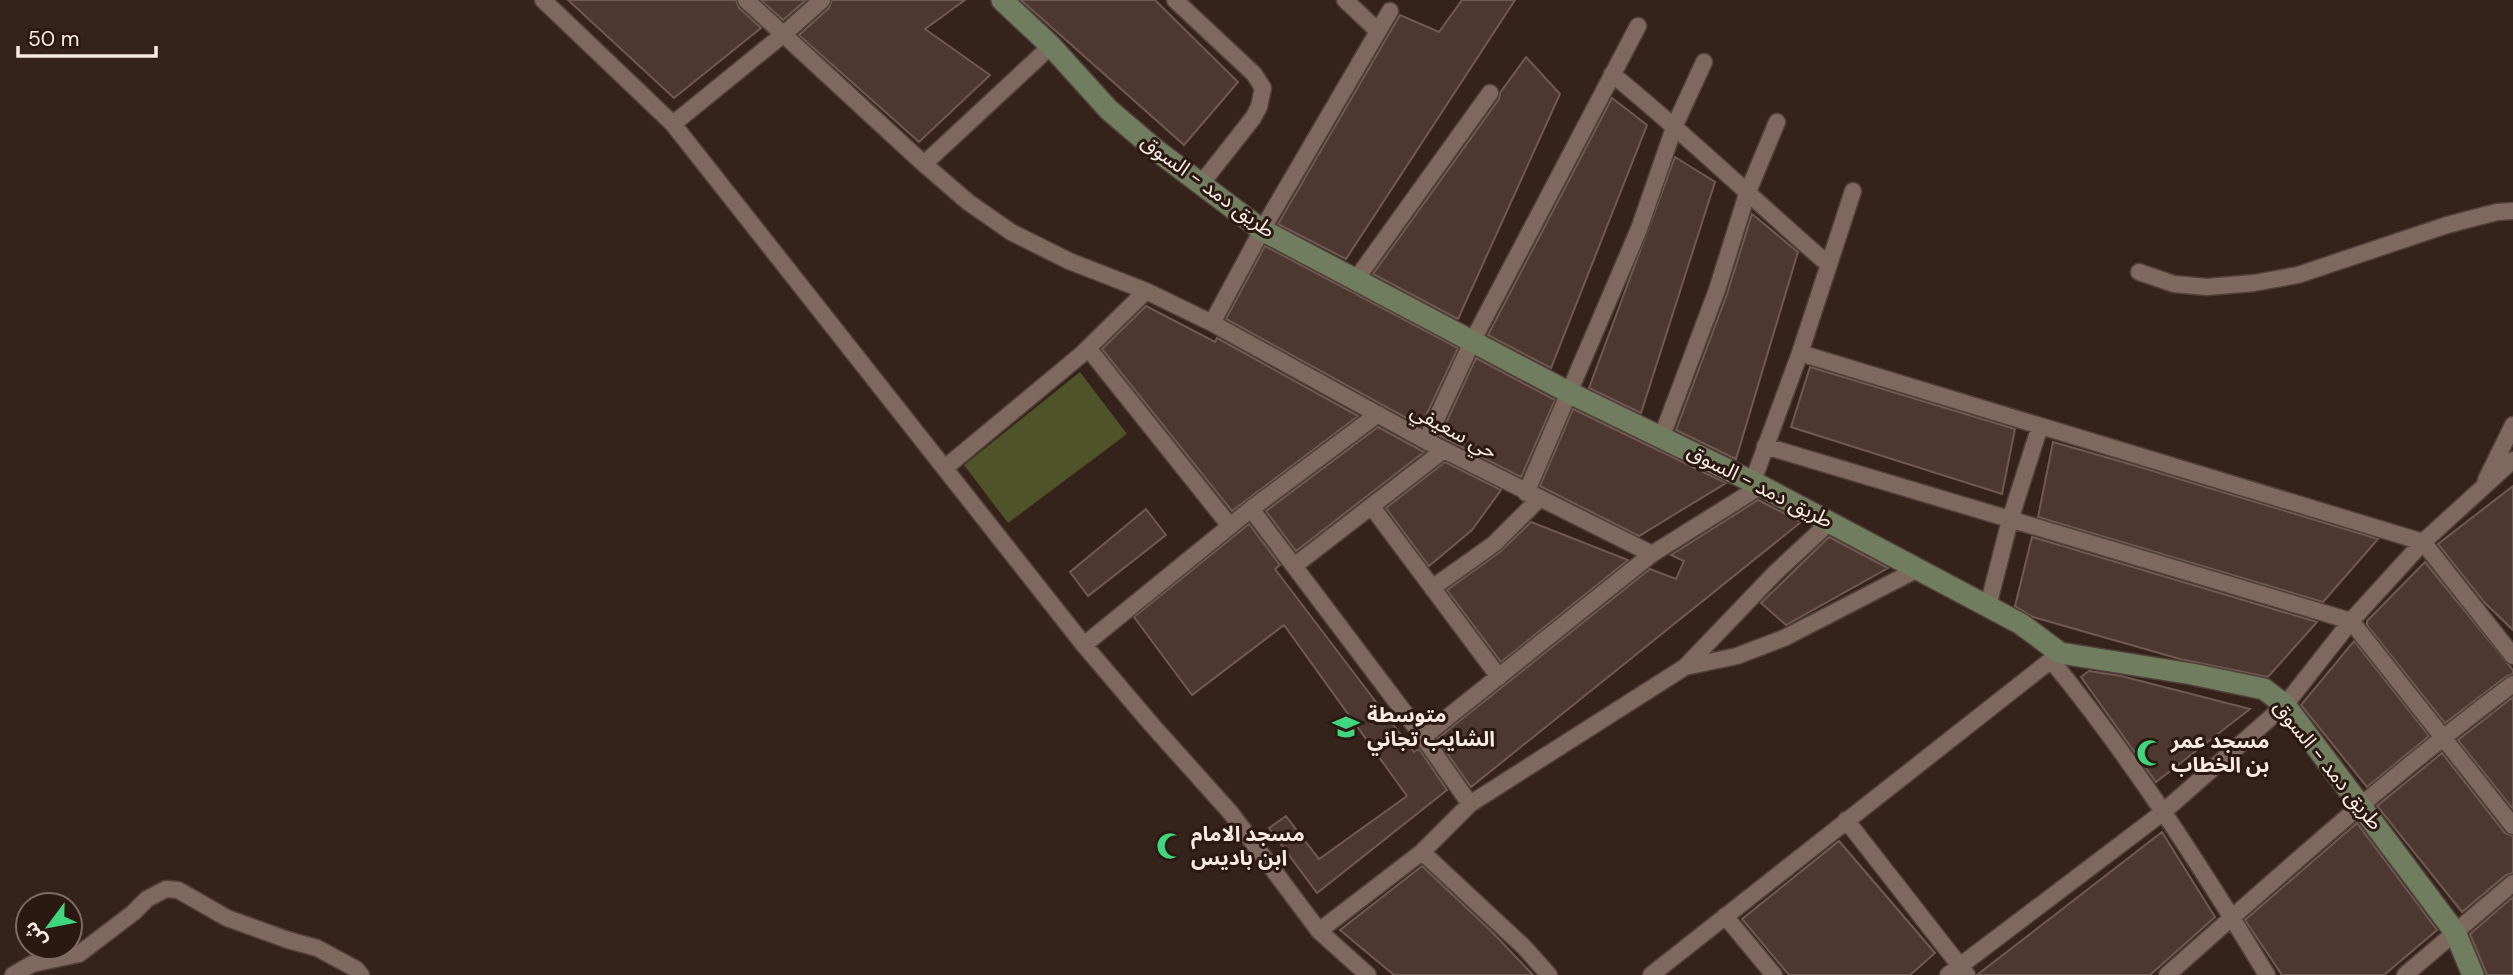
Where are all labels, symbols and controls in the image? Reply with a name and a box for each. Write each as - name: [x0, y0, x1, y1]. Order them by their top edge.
- scale bar: [18, 14, 156, 58]
- text: 50 m: [28, 25, 79, 53]
- street label: طريق دمد - السوق: [1135, 128, 1281, 244]
- street label: حي سعيفي: [1405, 396, 1502, 467]
- street label: طريق دمد - السوق: [1682, 437, 1838, 535]
- street label: طريق دمد - السوق: [2267, 694, 2389, 836]
- place label: متوسطة الشايب تجاني: [1367, 701, 1495, 756]
- school or university icon: متوسطة الشايب تجاني: [1331, 712, 1361, 742]
- place label: مسجد عمر بن الخطاب: [2170, 727, 2270, 779]
- mosque icon: مسجد عمر بن الخطاب: [2135, 738, 2165, 768]
- place label: مسجد الامام ابن باديس: [1191, 820, 1305, 872]
- mosque icon: مسجد الامام ابن باديس: [1155, 831, 1185, 861]
- north arrow: [14, 891, 84, 961]
- text: ش: [18, 917, 53, 952]

